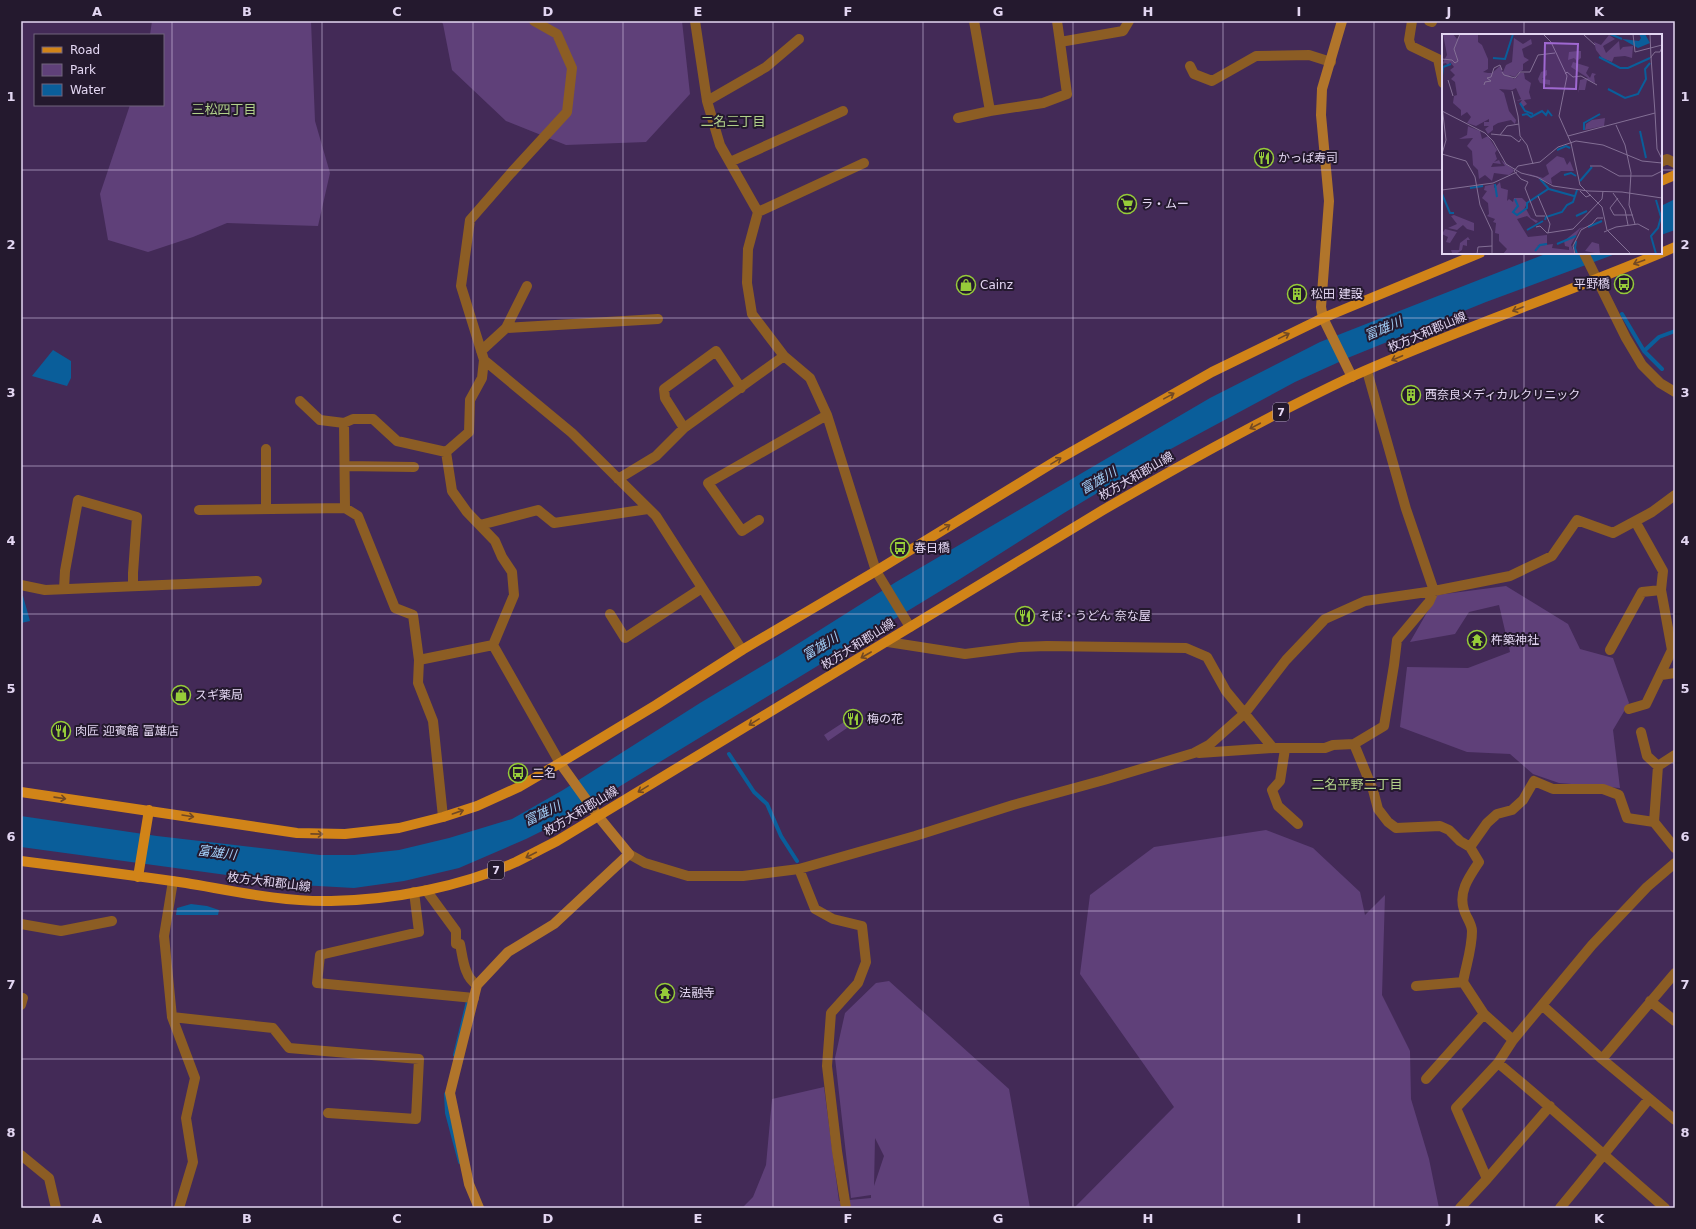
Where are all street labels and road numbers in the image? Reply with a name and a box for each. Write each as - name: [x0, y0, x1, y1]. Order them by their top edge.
- street label: 枚方大和郡山線: [1386, 309, 1468, 355]
- road number: 7: [1273, 403, 1289, 421]
- street label: 枚方大和郡山線: [1096, 449, 1176, 503]
- street label: 枚方大和郡山線: [819, 616, 897, 672]
- street label: 枚方大和郡山線: [541, 783, 621, 839]
- road number: 7: [488, 861, 504, 879]
- street label: 枚方大和郡山線: [226, 870, 312, 894]

